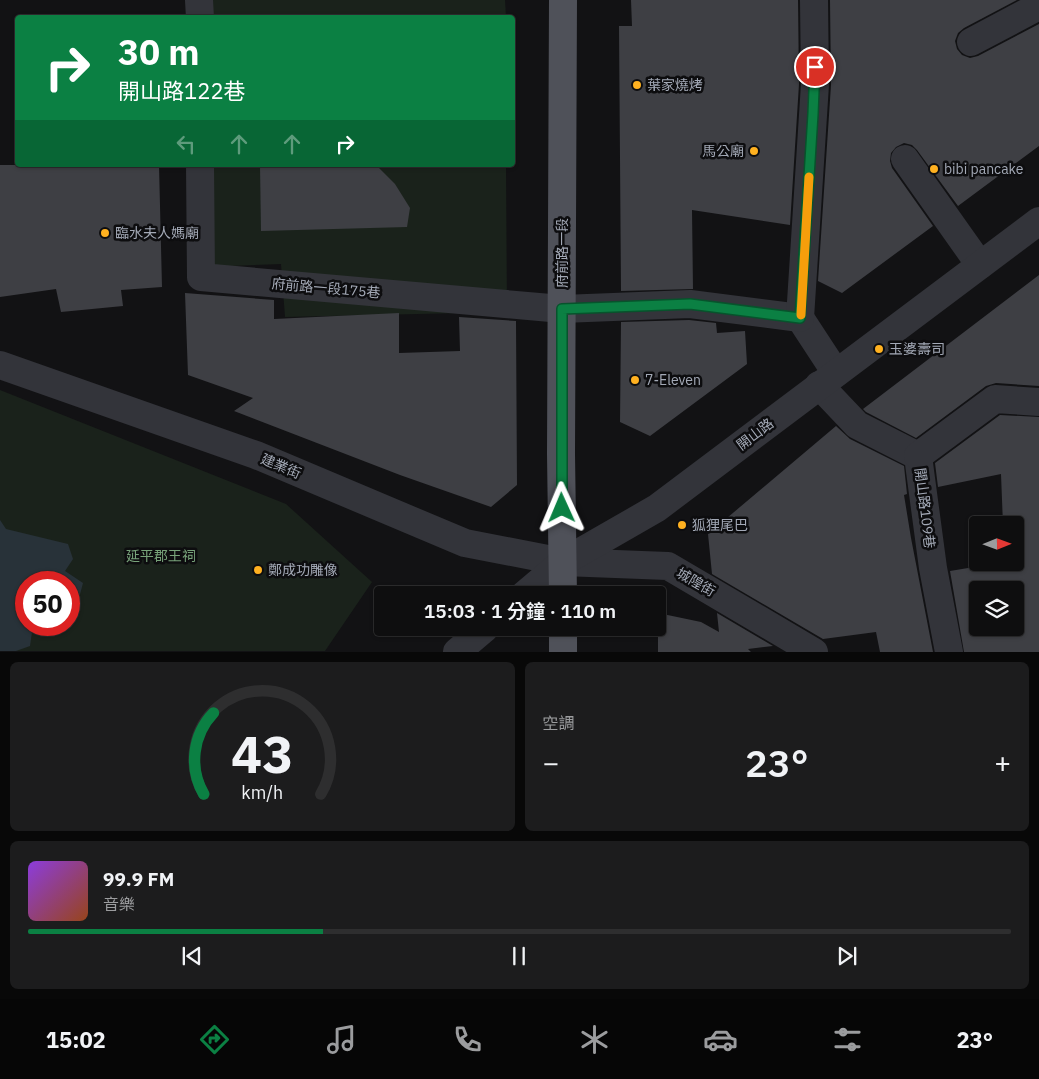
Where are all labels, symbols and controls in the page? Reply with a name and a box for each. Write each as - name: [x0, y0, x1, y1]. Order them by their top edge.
- text: 30 m: [118, 29, 200, 75]
- icon: right: [35, 35, 100, 100]
- pin: [794, 46, 836, 88]
- icon: arrive: [801, 53, 829, 81]
- text: 開山路122巷: [118, 76, 246, 105]
- place label: 葉家燒烤: [647, 76, 703, 94]
- marker: 葉家燒烤: [631, 79, 643, 91]
- icon: left: [172, 130, 200, 158]
- icon: ahead: [225, 130, 253, 158]
- icon: ahead: [278, 130, 306, 158]
- icon: right: [331, 130, 359, 158]
- place label: 馬公廟: [702, 142, 744, 160]
- marker: 馬公廟: [748, 145, 760, 157]
- place label: bibi pancake: [944, 160, 1024, 178]
- marker: bibi pancake: [928, 163, 940, 175]
- street label: 府前路一段: [553, 218, 571, 288]
- place label: 臨水夫人媽廟: [115, 224, 199, 242]
- marker: 臨水夫人媽廟: [99, 227, 111, 239]
- street label: 府前路一段175巷: [271, 274, 381, 302]
- place label: 玉婆壽司: [889, 340, 945, 358]
- marker: 玉婆壽司: [873, 343, 885, 355]
- place label: 7-Eleven: [645, 371, 701, 389]
- marker: 7-Eleven: [629, 374, 641, 386]
- street label: 開山路: [733, 414, 777, 454]
- street label: 建業街: [258, 450, 304, 482]
- street label: 開山路109巷: [911, 467, 939, 549]
- position arrow: [535, 481, 587, 533]
- place label: 狐狸尾巴: [692, 516, 748, 534]
- north arrow: [969, 516, 1024, 571]
- map controls: [969, 516, 1024, 636]
- marker: 狐狸尾巴: [676, 519, 688, 531]
- park label: 延平郡王祠: [126, 547, 196, 565]
- place label: 鄭成功雕像: [268, 561, 338, 579]
- marker: 鄭成功雕像: [252, 564, 264, 576]
- street label: 城隍街: [673, 564, 719, 600]
- speed limit sign: 50: [15, 571, 80, 636]
- button: layers: [969, 581, 1024, 636]
- text: 15:03 · 1 分鐘 · 110 m: [424, 599, 616, 623]
- text: 空調: [543, 713, 575, 733]
- text: 43: [231, 720, 293, 787]
- text: 23°: [745, 738, 808, 787]
- text: −: [543, 744, 559, 781]
- text: +: [994, 744, 1011, 781]
- text: km/h: [241, 781, 283, 804]
- text: 99.9 FM: [103, 867, 174, 891]
- text: 音樂: [103, 894, 135, 914]
- icon: previous: [178, 942, 206, 970]
- icon: pause: [505, 942, 533, 970]
- icon: next: [833, 942, 861, 970]
- icon: directions: [197, 1022, 232, 1057]
- icon: music: [324, 1022, 359, 1057]
- icon: phone: [450, 1022, 485, 1057]
- icon: climate: [577, 1022, 612, 1057]
- icon: car: [703, 1022, 738, 1057]
- icon: filters: [830, 1022, 865, 1057]
- text: 15:02: [46, 1025, 106, 1054]
- text: 23°: [956, 1025, 993, 1054]

